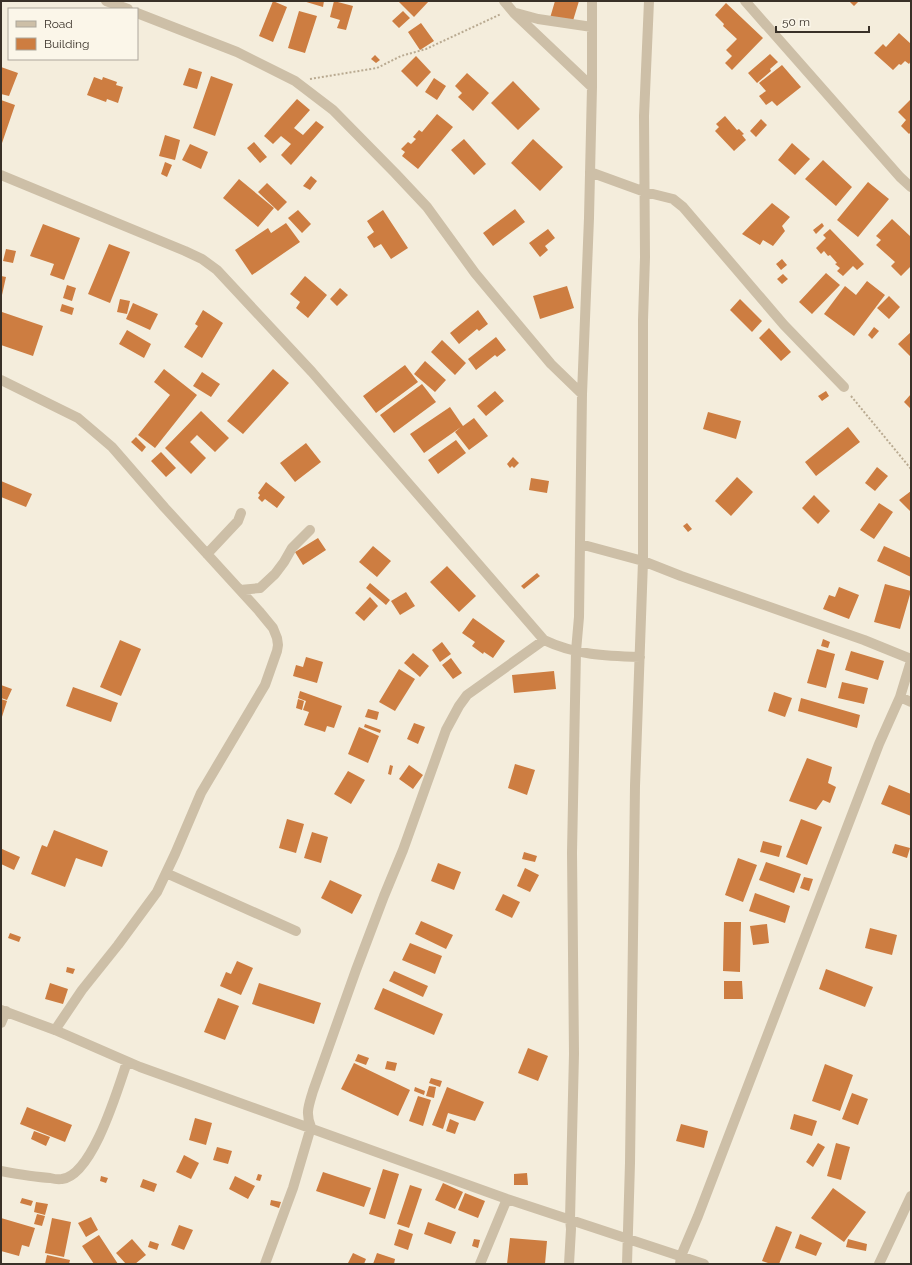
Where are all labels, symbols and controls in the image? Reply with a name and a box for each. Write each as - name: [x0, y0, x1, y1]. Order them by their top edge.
- legend: [8, 8, 138, 60]
- scale bar: [776, 8, 869, 34]
- text: 50 m: [782, 15, 810, 29]
- text: Road: [44, 17, 73, 31]
- text: Building: [44, 37, 90, 51]

